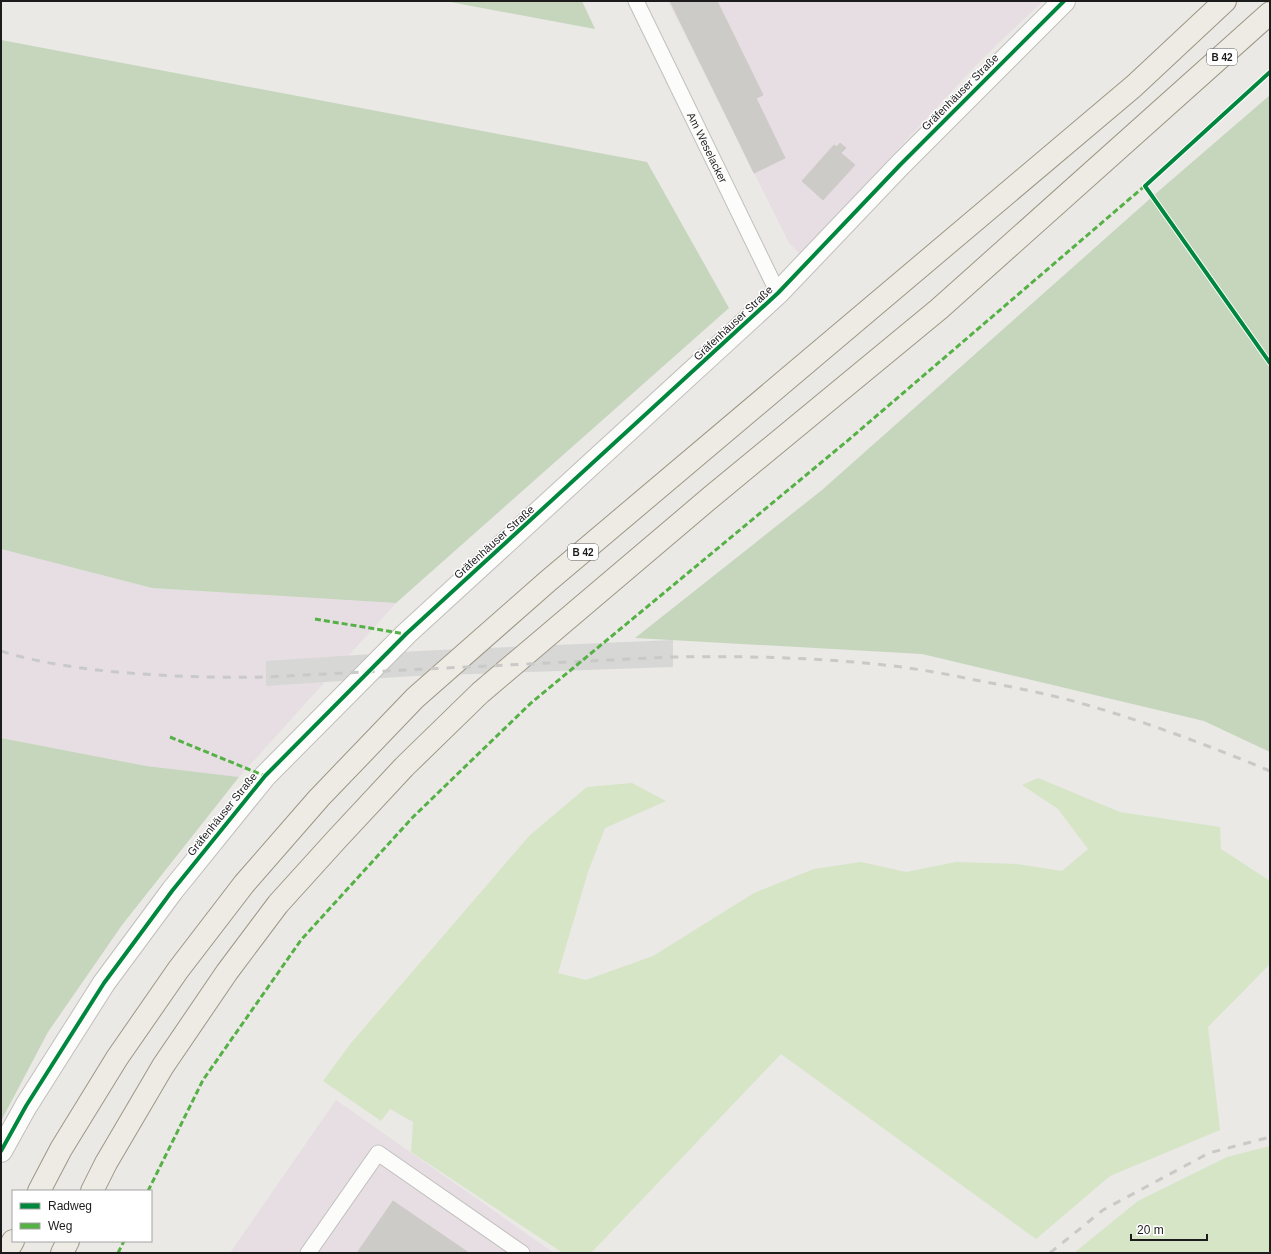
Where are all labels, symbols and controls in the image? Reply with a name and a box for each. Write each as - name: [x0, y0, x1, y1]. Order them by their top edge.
- road number: B 42: [1207, 49, 1237, 65]
- street label: Gräfenhäuser Straße: [919, 51, 1001, 133]
- street label: Am Weselacker: [685, 110, 730, 185]
- street label: Gräfenhäuser Straße: [691, 283, 775, 363]
- street label: Gräfenhäuser Straße: [452, 503, 536, 581]
- road number: B 42: [568, 544, 598, 560]
- street label: Gräfenhäuser Straße: [185, 770, 259, 858]
- legend: [12, 1190, 152, 1242]
- text: Radweg: [48, 1199, 92, 1213]
- scale bar: [1131, 1216, 1207, 1242]
- text: Weg: [48, 1219, 72, 1233]
- text: 20 m: [1137, 1223, 1164, 1237]

